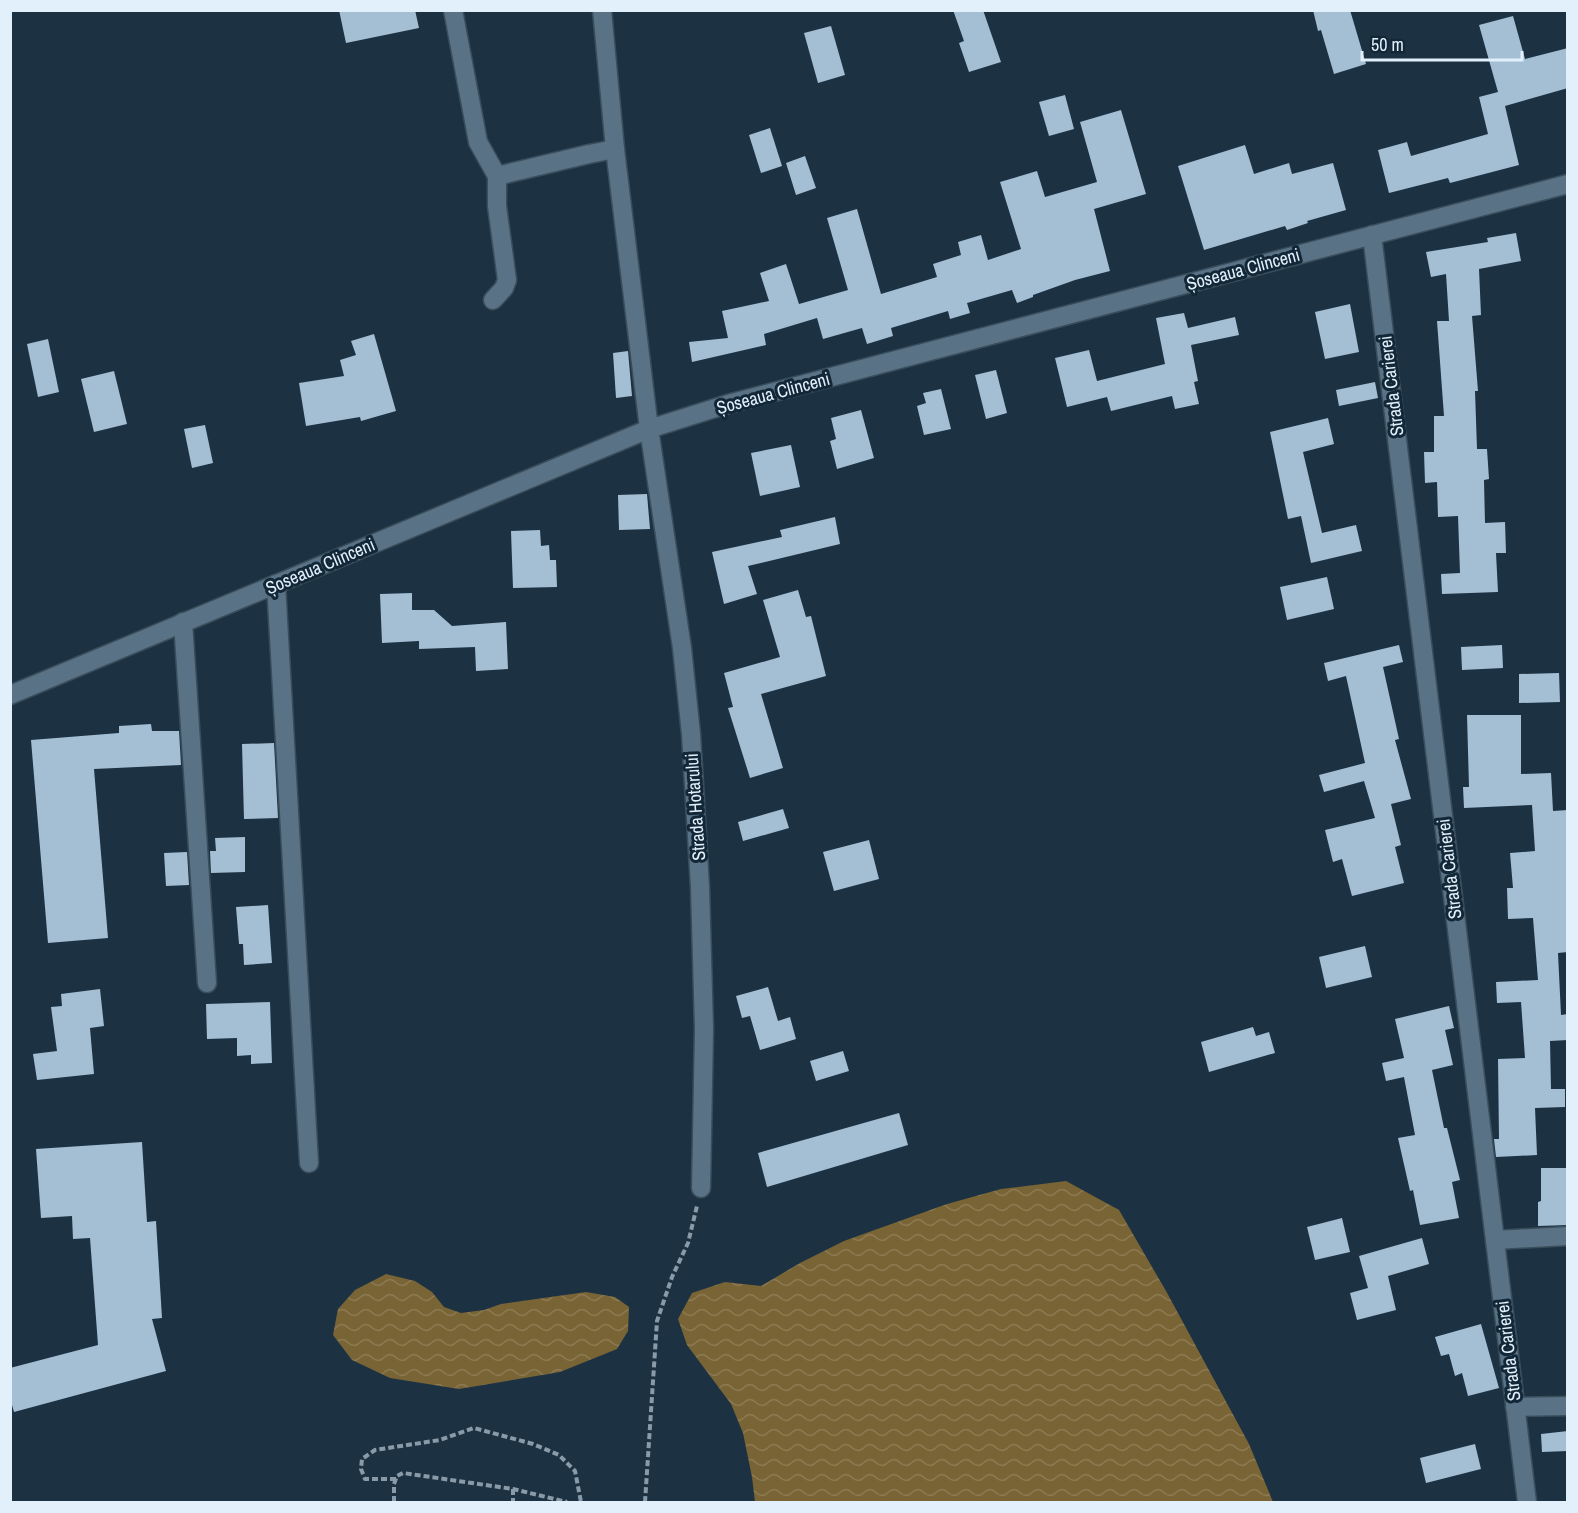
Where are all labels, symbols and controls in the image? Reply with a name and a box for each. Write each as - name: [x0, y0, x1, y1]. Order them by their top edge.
- scale bar: [1362, 24, 1522, 62]
- text: 50 m: [1371, 32, 1404, 57]
- street label: Șoseaua Clinceni: [1183, 242, 1303, 296]
- street label: Strada Carierei: [1372, 334, 1410, 438]
- street label: Șoseaua Clinceni: [713, 366, 833, 420]
- street label: Șoseaua Clinceni: [261, 532, 379, 600]
- street label: Strada Hotarului: [679, 753, 711, 861]
- street label: Strada Carierei: [1430, 817, 1468, 921]
- street label: Strada Carierei: [1489, 1299, 1527, 1403]

